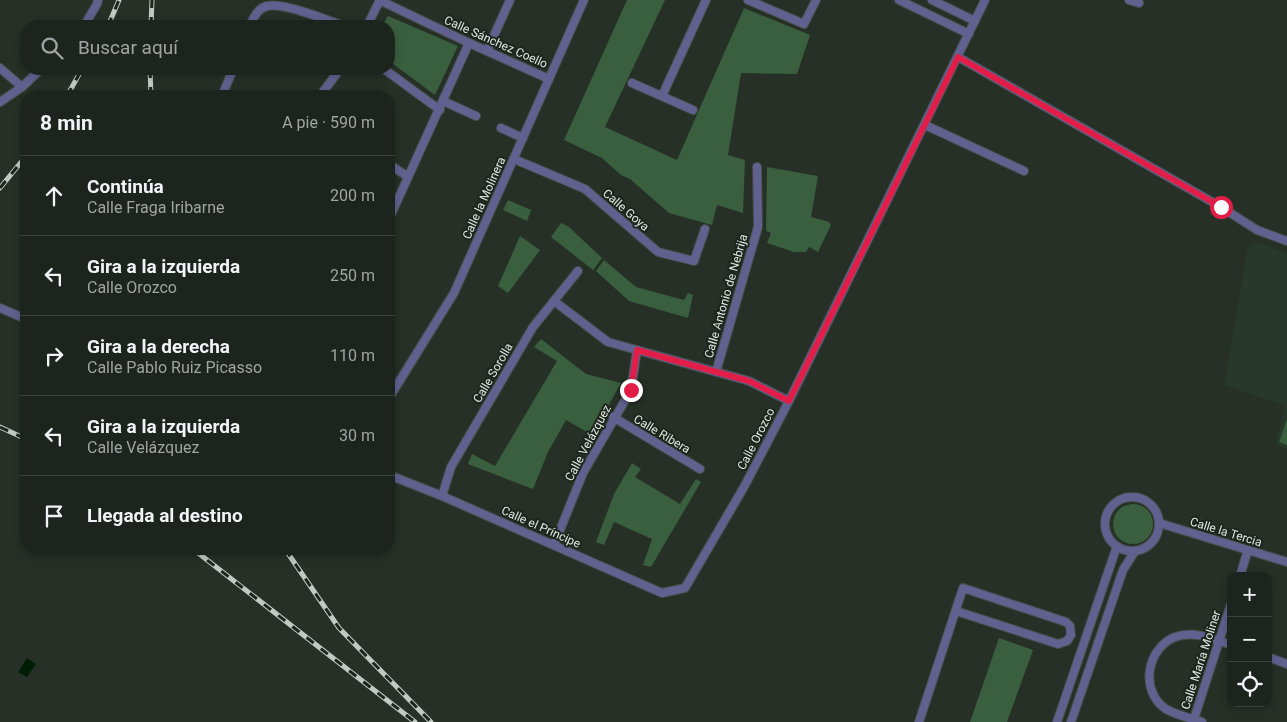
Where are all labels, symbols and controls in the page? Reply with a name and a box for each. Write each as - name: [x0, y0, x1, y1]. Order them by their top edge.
- street label: Calle Sánchez Coello: [442, 13, 550, 71]
- search box: [20, 20, 395, 75]
- icon: search: [38, 34, 66, 62]
- text: Buscar aquí: [78, 36, 178, 59]
- text: 8 min: [40, 111, 93, 135]
- text: A pie · 590 m: [282, 113, 375, 132]
- street label: Calle la Molinera: [460, 155, 508, 241]
- text: Continúa: [87, 175, 164, 198]
- icon: ahead: [40, 182, 68, 210]
- text: 200 m: [330, 186, 375, 205]
- street label: Calle Goya: [600, 186, 652, 234]
- route start: [1210, 196, 1233, 219]
- text: Calle Fraga Iribarne: [87, 198, 225, 217]
- street label: Calle Antonio de Nebrija: [702, 232, 750, 360]
- text: Gira a la izquierda: [87, 255, 240, 278]
- icon: left: [40, 262, 68, 290]
- text: 250 m: [330, 266, 375, 285]
- text: Calle Orozco: [87, 278, 177, 297]
- text: Gira a la derecha: [87, 335, 230, 358]
- street label: Calle Sorolla: [470, 341, 516, 405]
- icon: right: [40, 342, 68, 370]
- text: 110 m: [330, 346, 375, 365]
- text: Calle Pablo Ruiz Picasso: [87, 358, 262, 377]
- route end: [620, 379, 643, 402]
- street label: Calle Velázquez: [562, 402, 614, 484]
- street label: Calle Orozco: [734, 406, 778, 472]
- street label: Calle Ribera: [631, 412, 693, 456]
- text: Gira a la izquierda: [87, 415, 240, 438]
- icon: left: [40, 422, 68, 450]
- text: 30 m: [339, 426, 375, 445]
- text: Calle Velázquez: [87, 438, 199, 457]
- icon: arrive: [40, 502, 68, 530]
- street label: Calle el Príncipe: [499, 503, 583, 551]
- text: Llegada al destino: [87, 504, 243, 527]
- street label: Calle la Tercia: [1188, 514, 1264, 550]
- map controls: [1227, 572, 1272, 707]
- button: +: [1227, 572, 1272, 617]
- street label: Calle María Moliner: [1178, 609, 1224, 711]
- button: −: [1227, 617, 1272, 662]
- button: locate: [1227, 662, 1272, 707]

